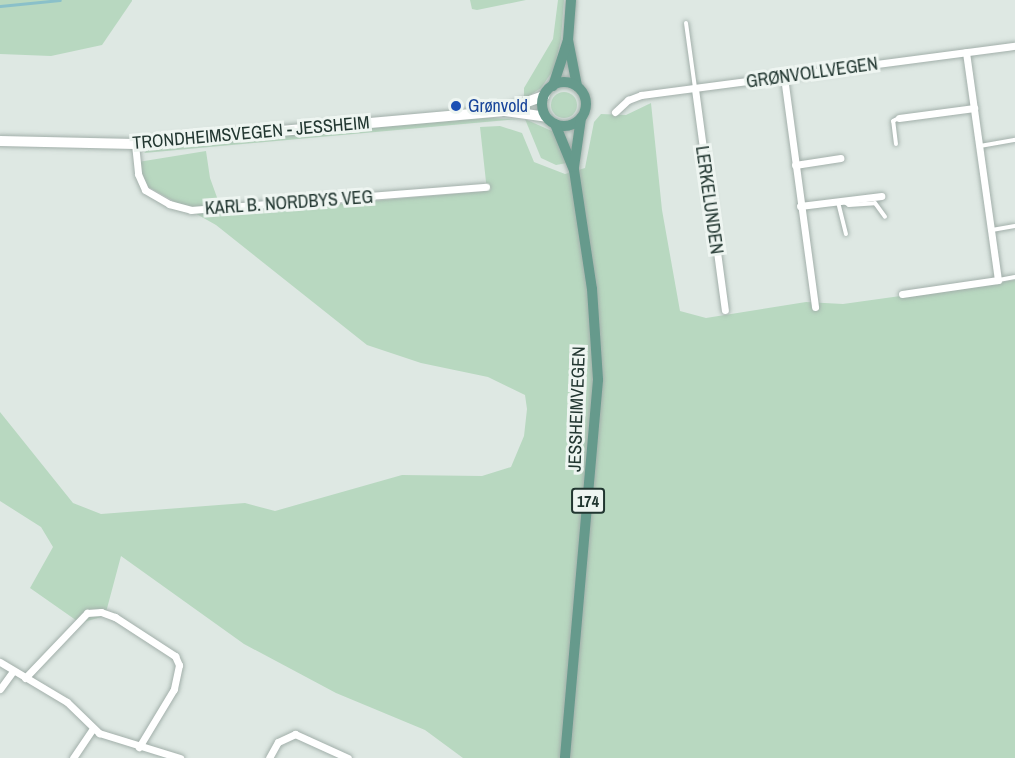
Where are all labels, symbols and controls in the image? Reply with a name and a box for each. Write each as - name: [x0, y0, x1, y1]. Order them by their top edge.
- street label: GRØNVOLLVEGEN: [745, 53, 879, 93]
- place label: Grønvold: [468, 95, 528, 117]
- marker: Grønvold: [449, 99, 463, 113]
- street label: TRONDHEIMSVEGEN - JESSHEIM: [132, 112, 370, 154]
- street label: LERKELUNDEN: [691, 144, 727, 256]
- street label: KARL B. NORDBYS VEG: [204, 186, 374, 220]
- street label: JESSHEIMVEGEN: [564, 346, 590, 472]
- road number: 174: [570, 488, 606, 514]

